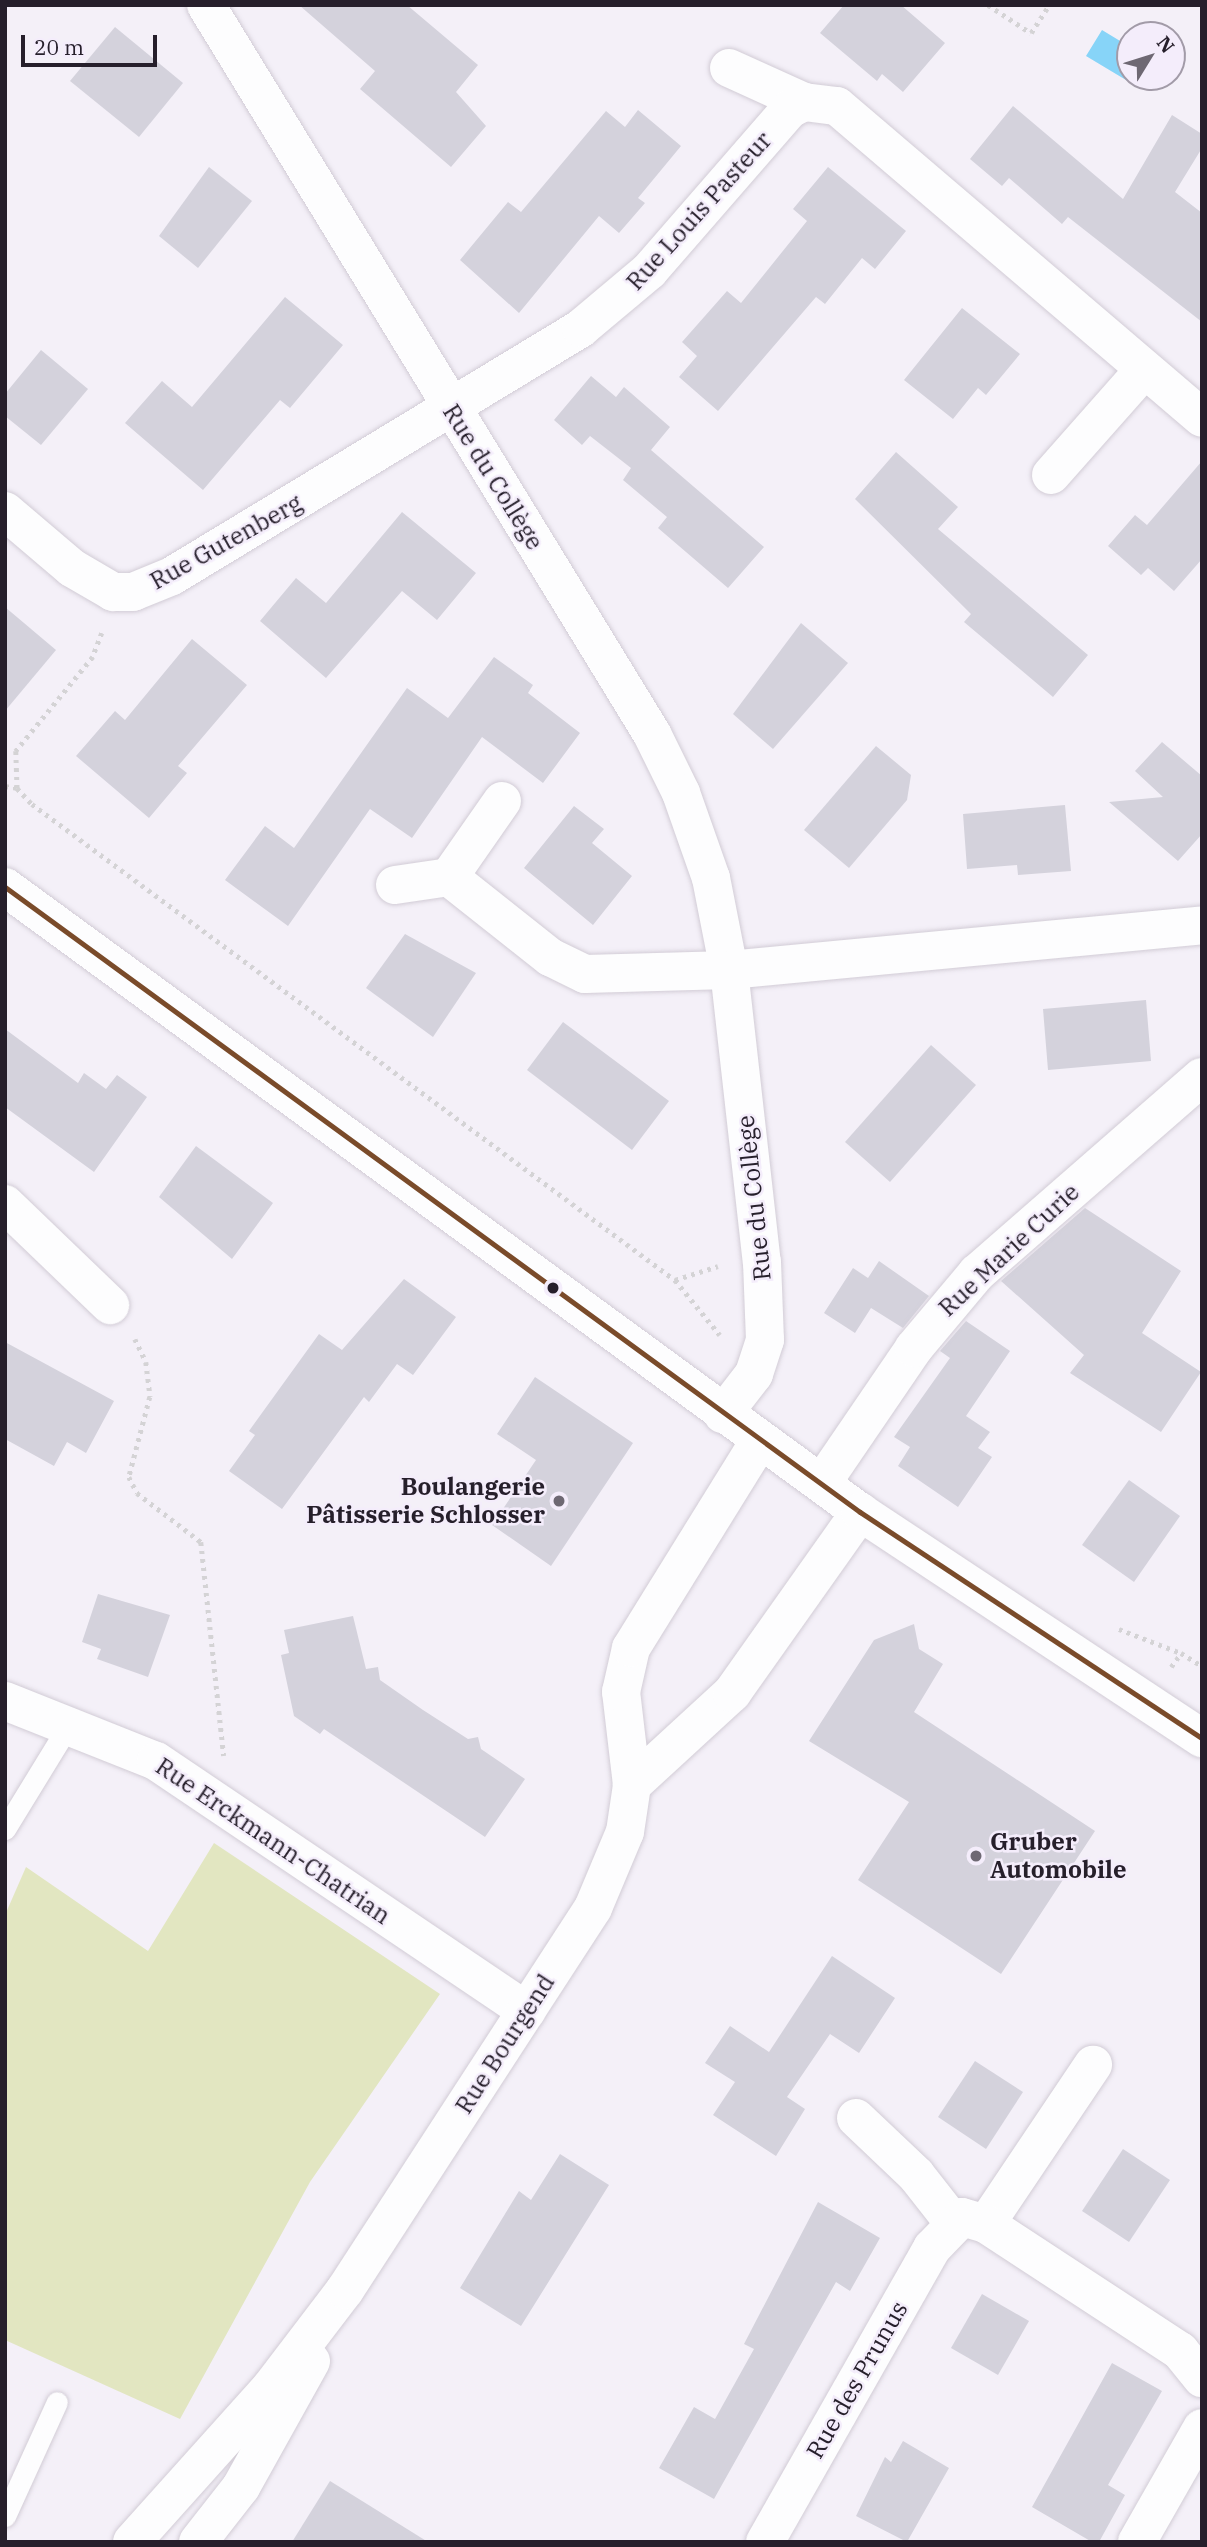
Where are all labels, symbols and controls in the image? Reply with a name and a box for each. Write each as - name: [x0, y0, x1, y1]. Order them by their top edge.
- scale bar: [24, 21, 161, 65]
- north arrow: [1116, 21, 1186, 91]
- text: N: [1152, 31, 1180, 58]
- text: 20 m: [34, 33, 84, 61]
- street label: Rue Louis Pasteur: [620, 126, 778, 296]
- street label: Rue du Collège: [437, 399, 549, 555]
- street label: Rue Gutenberg: [145, 488, 307, 596]
- street label: Rue du Collège: [731, 1114, 777, 1282]
- street label: Rue Marie Curie: [933, 1178, 1085, 1322]
- unlabelled marker: [546, 1281, 560, 1295]
- place label: Boulangerie Pâtisserie Schlosser: [306, 1473, 545, 1529]
- marker: Boulangerie Pâtisserie Schlosser: [551, 1493, 567, 1509]
- street label: Rue Erckmann-Chatrian: [150, 1752, 396, 1930]
- place label: Gruber Automobile: [990, 1828, 1126, 1884]
- marker: Gruber Automobile: [968, 1848, 984, 1864]
- street label: Rue Bourgend: [449, 1969, 561, 2119]
- street label: Rue des Prunus: [800, 2296, 914, 2464]

